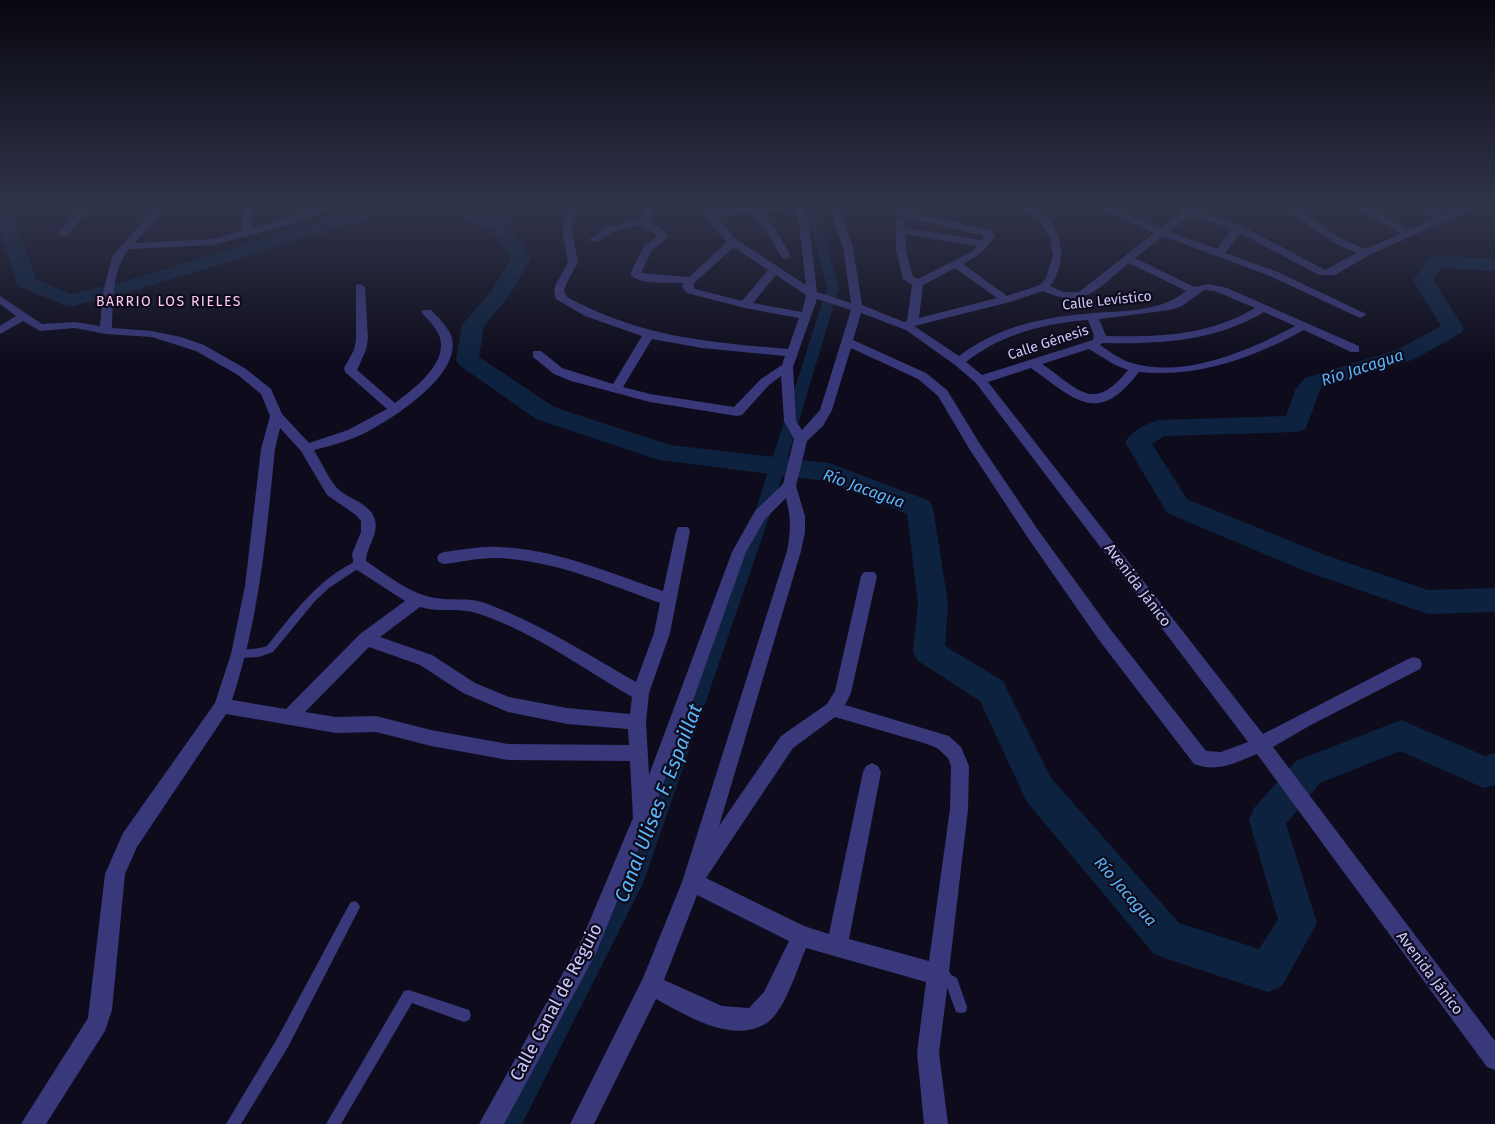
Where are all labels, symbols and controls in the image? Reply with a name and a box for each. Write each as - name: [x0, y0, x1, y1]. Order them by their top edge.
- street label: Calle Levístico: [1062, 287, 1153, 314]
- district label: BARRIO LOS RIELES: [96, 293, 242, 310]
- street label: Calle Génesis: [1006, 321, 1091, 364]
- water label: Río Jacagua: [1319, 345, 1406, 390]
- water label: Río Jacagua: [821, 465, 907, 512]
- street label: Avenida Jánico: [1101, 540, 1175, 630]
- water label: Canal Ulises F. Espaillat: [609, 700, 707, 906]
- water label: Río Jacagua: [1090, 853, 1161, 930]
- street label: Calle Canal de Reguio: [505, 919, 607, 1085]
- street label: Avenida Jánico: [1393, 928, 1467, 1018]

